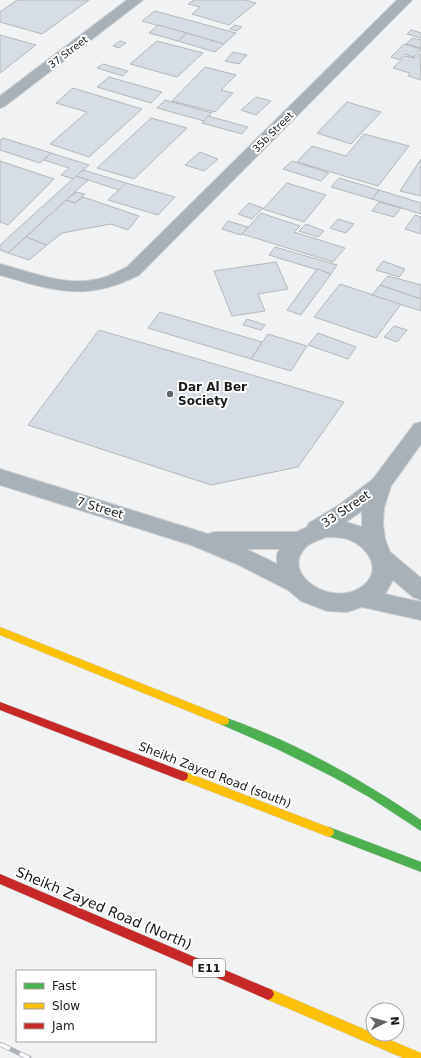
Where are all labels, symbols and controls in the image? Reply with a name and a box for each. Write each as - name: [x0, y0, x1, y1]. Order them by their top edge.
- street label: 37 Street: [46, 34, 90, 70]
- street label: 35b Street: [250, 109, 296, 155]
- place label: Dar Al Ber Society: [178, 380, 247, 408]
- marker: Dar Al Ber Society: [165, 389, 175, 399]
- street label: 33 Street: [319, 488, 373, 530]
- street label: 7 Street: [75, 494, 125, 522]
- street label: Sheikh Zayed Road (south): [137, 739, 293, 811]
- street label: Sheikh Zayed Road (North): [14, 864, 194, 952]
- road number: E11: [193, 959, 225, 977]
- legend: [16, 970, 156, 1042]
- text: Fast: [52, 979, 76, 993]
- text: Slow: [52, 999, 80, 1013]
- north arrow: [365, 1002, 405, 1042]
- text: N: [388, 1016, 401, 1026]
- text: Jam: [51, 1019, 75, 1033]

